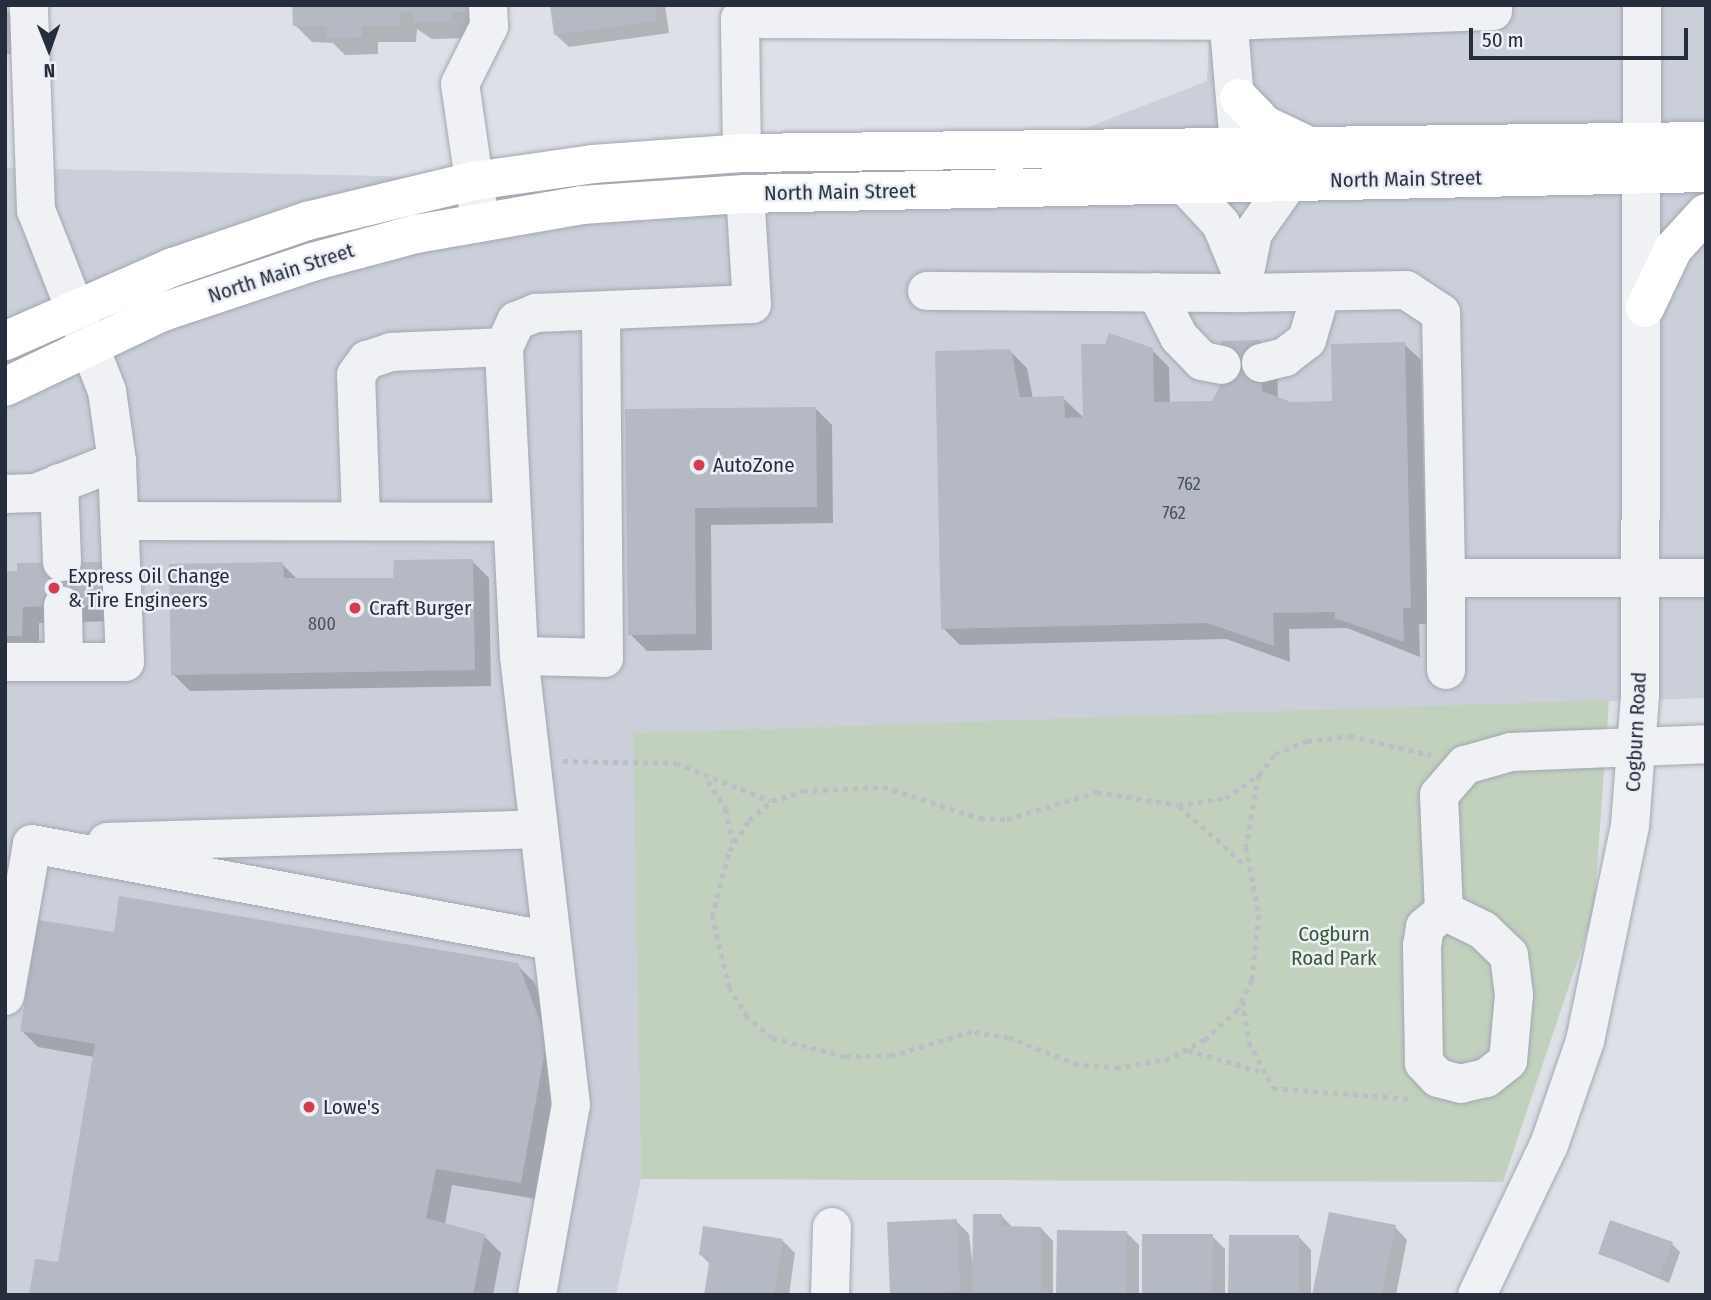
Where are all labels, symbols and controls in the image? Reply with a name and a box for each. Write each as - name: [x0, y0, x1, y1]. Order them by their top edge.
- north arrow: [14, 14, 84, 84]
- scale bar: [1473, 14, 1692, 58]
- text: 50 m: [1482, 27, 1524, 53]
- text: N: [43, 59, 55, 82]
- street label: North Main Street: [1330, 165, 1482, 193]
- street label: North Main Street: [764, 178, 916, 206]
- street label: North Main Street: [205, 238, 357, 308]
- place label: AutoZone: [713, 452, 795, 478]
- marker: AutoZone: [691, 457, 707, 473]
- house number: 762: [1177, 473, 1201, 495]
- house number: 762: [1162, 502, 1186, 524]
- place label: Express Oil Change & Tire Engineers: [68, 563, 230, 613]
- marker: Express Oil Change & Tire Engineers: [46, 580, 62, 596]
- place label: Craft Burger: [369, 595, 471, 621]
- marker: Craft Burger: [347, 600, 363, 616]
- house number: 800: [308, 613, 336, 635]
- street label: Cogburn Road: [1620, 671, 1652, 793]
- park label: Cogburn Road Park: [1291, 921, 1377, 971]
- place label: Lowe's: [323, 1094, 380, 1120]
- marker: Lowe's: [301, 1099, 317, 1115]

